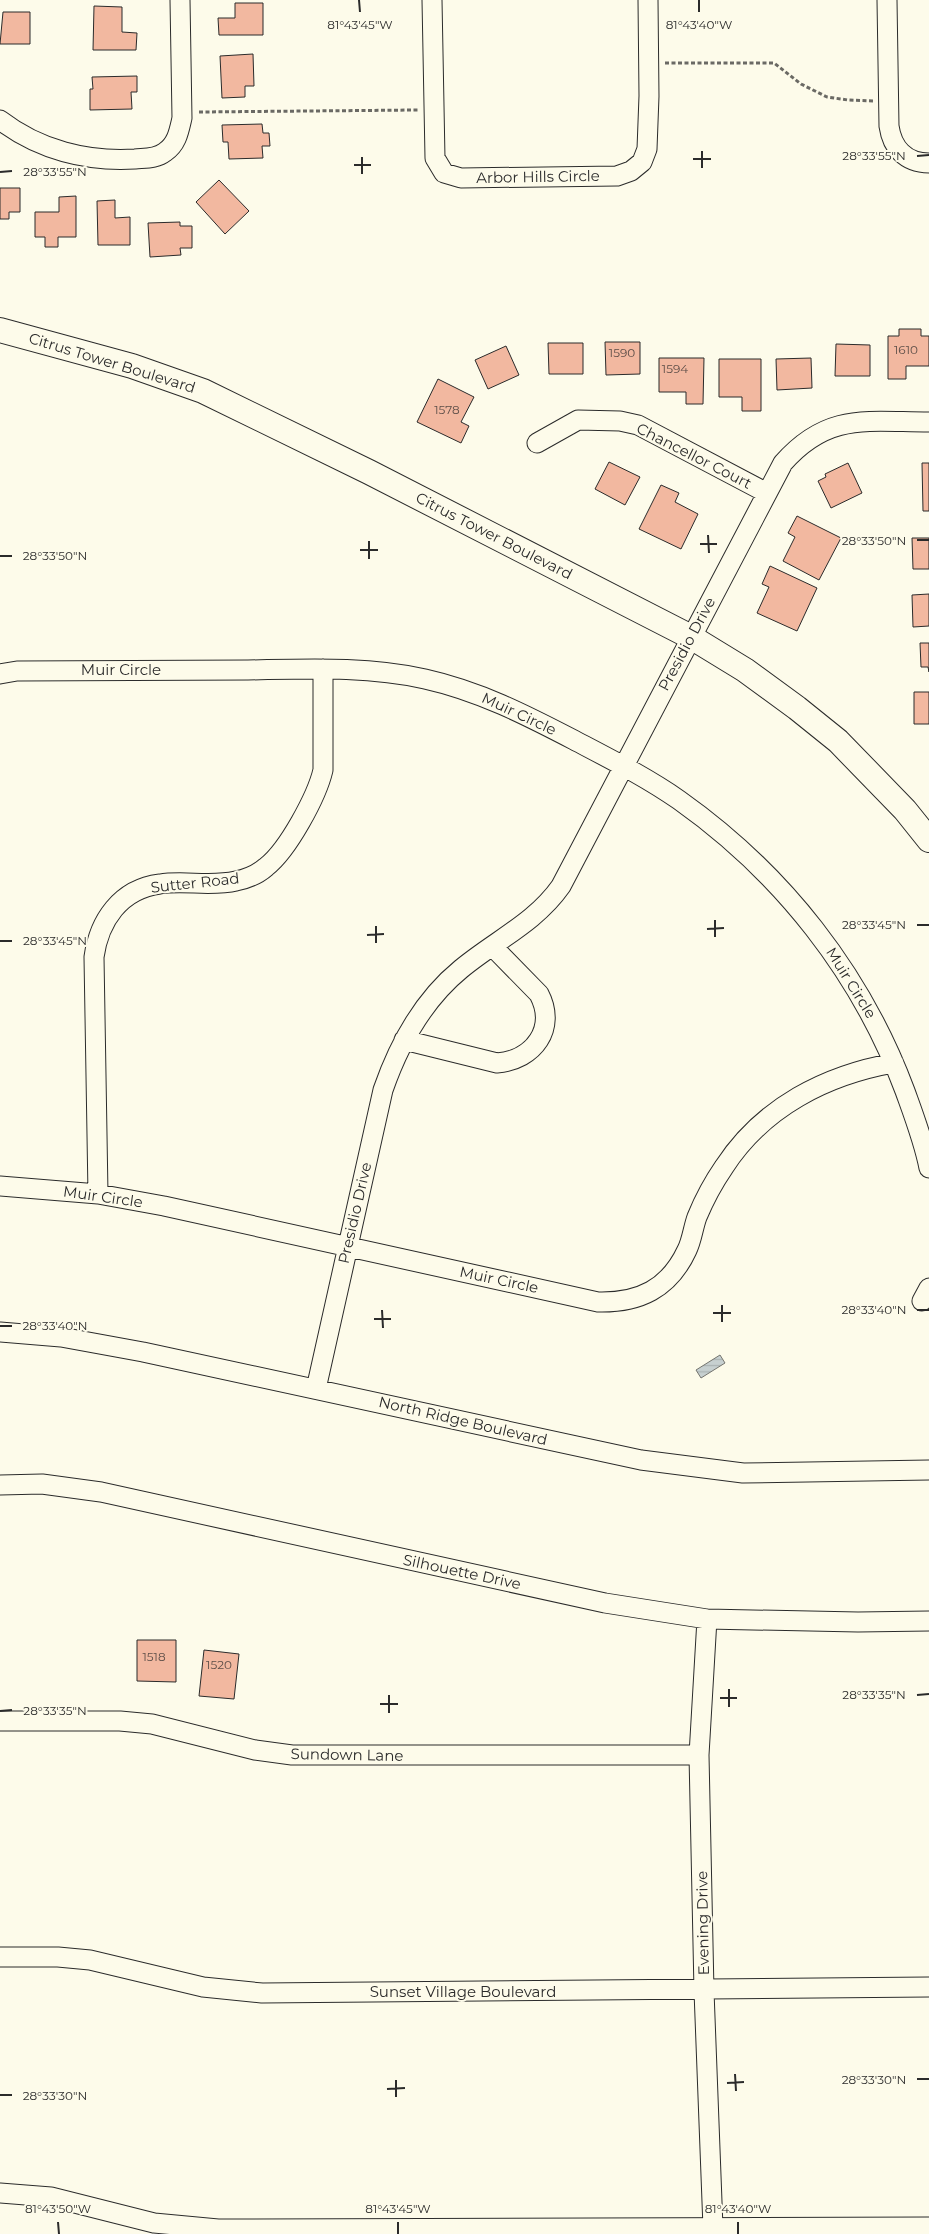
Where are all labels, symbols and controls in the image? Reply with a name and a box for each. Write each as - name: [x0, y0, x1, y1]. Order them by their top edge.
- text: 81°43'45"W: [327, 17, 393, 32]
- text: 81°43'40"W: [666, 17, 732, 32]
- text: 28°33'55"N: [842, 148, 906, 163]
- text: 28°33'55"N: [23, 164, 87, 179]
- street label: Arbor Hills Circle: [476, 166, 600, 187]
- street label: Citrus Tower Boulevard: [26, 328, 198, 397]
- house number: 1610: [894, 342, 918, 357]
- house number: 1590: [609, 345, 635, 360]
- house number: 1594: [662, 361, 688, 376]
- house number: 1578: [434, 402, 460, 417]
- street label: Chancellor Court: [633, 418, 755, 493]
- street label: Citrus Tower Boulevard: [413, 488, 576, 583]
- text: 28°33'50"N: [842, 533, 906, 548]
- text: 28°33'50"N: [23, 548, 87, 563]
- street label: Presidio Drive: [654, 594, 719, 694]
- street label: Muir Circle: [81, 660, 161, 679]
- street label: Muir Circle: [479, 688, 560, 739]
- street label: Sutter Road: [150, 868, 240, 897]
- text: 28°33'45"N: [842, 917, 906, 932]
- text: 28°33'45"N: [23, 933, 87, 948]
- street label: Muir Circle: [822, 944, 881, 1022]
- street label: Presidio Drive: [334, 1160, 375, 1265]
- street label: Muir Circle: [62, 1182, 144, 1212]
- street label: Muir Circle: [458, 1262, 540, 1297]
- text: 28°33'40"N: [841, 1302, 907, 1317]
- text: 28°33'40"N: [22, 1318, 88, 1333]
- street label: North Ridge Boulevard: [377, 1392, 549, 1449]
- street label: Silhouette Drive: [401, 1550, 523, 1593]
- house number: 1518: [142, 1649, 166, 1664]
- house number: 1520: [206, 1657, 232, 1672]
- text: 28°33'35"N: [842, 1687, 906, 1702]
- text: 28°33'35"N: [23, 1703, 87, 1718]
- street label: Sundown Lane: [290, 1744, 404, 1765]
- street label: Evening Drive: [692, 1871, 713, 1975]
- street label: Sunset Village Boulevard: [370, 1982, 556, 2001]
- text: 28°33'30"N: [842, 2072, 906, 2087]
- text: 28°33'30"N: [23, 2088, 87, 2103]
- text: 81°43'50"W: [25, 2201, 91, 2216]
- text: 81°43'45"W: [365, 2201, 431, 2216]
- text: 81°43'40"W: [705, 2201, 771, 2216]

